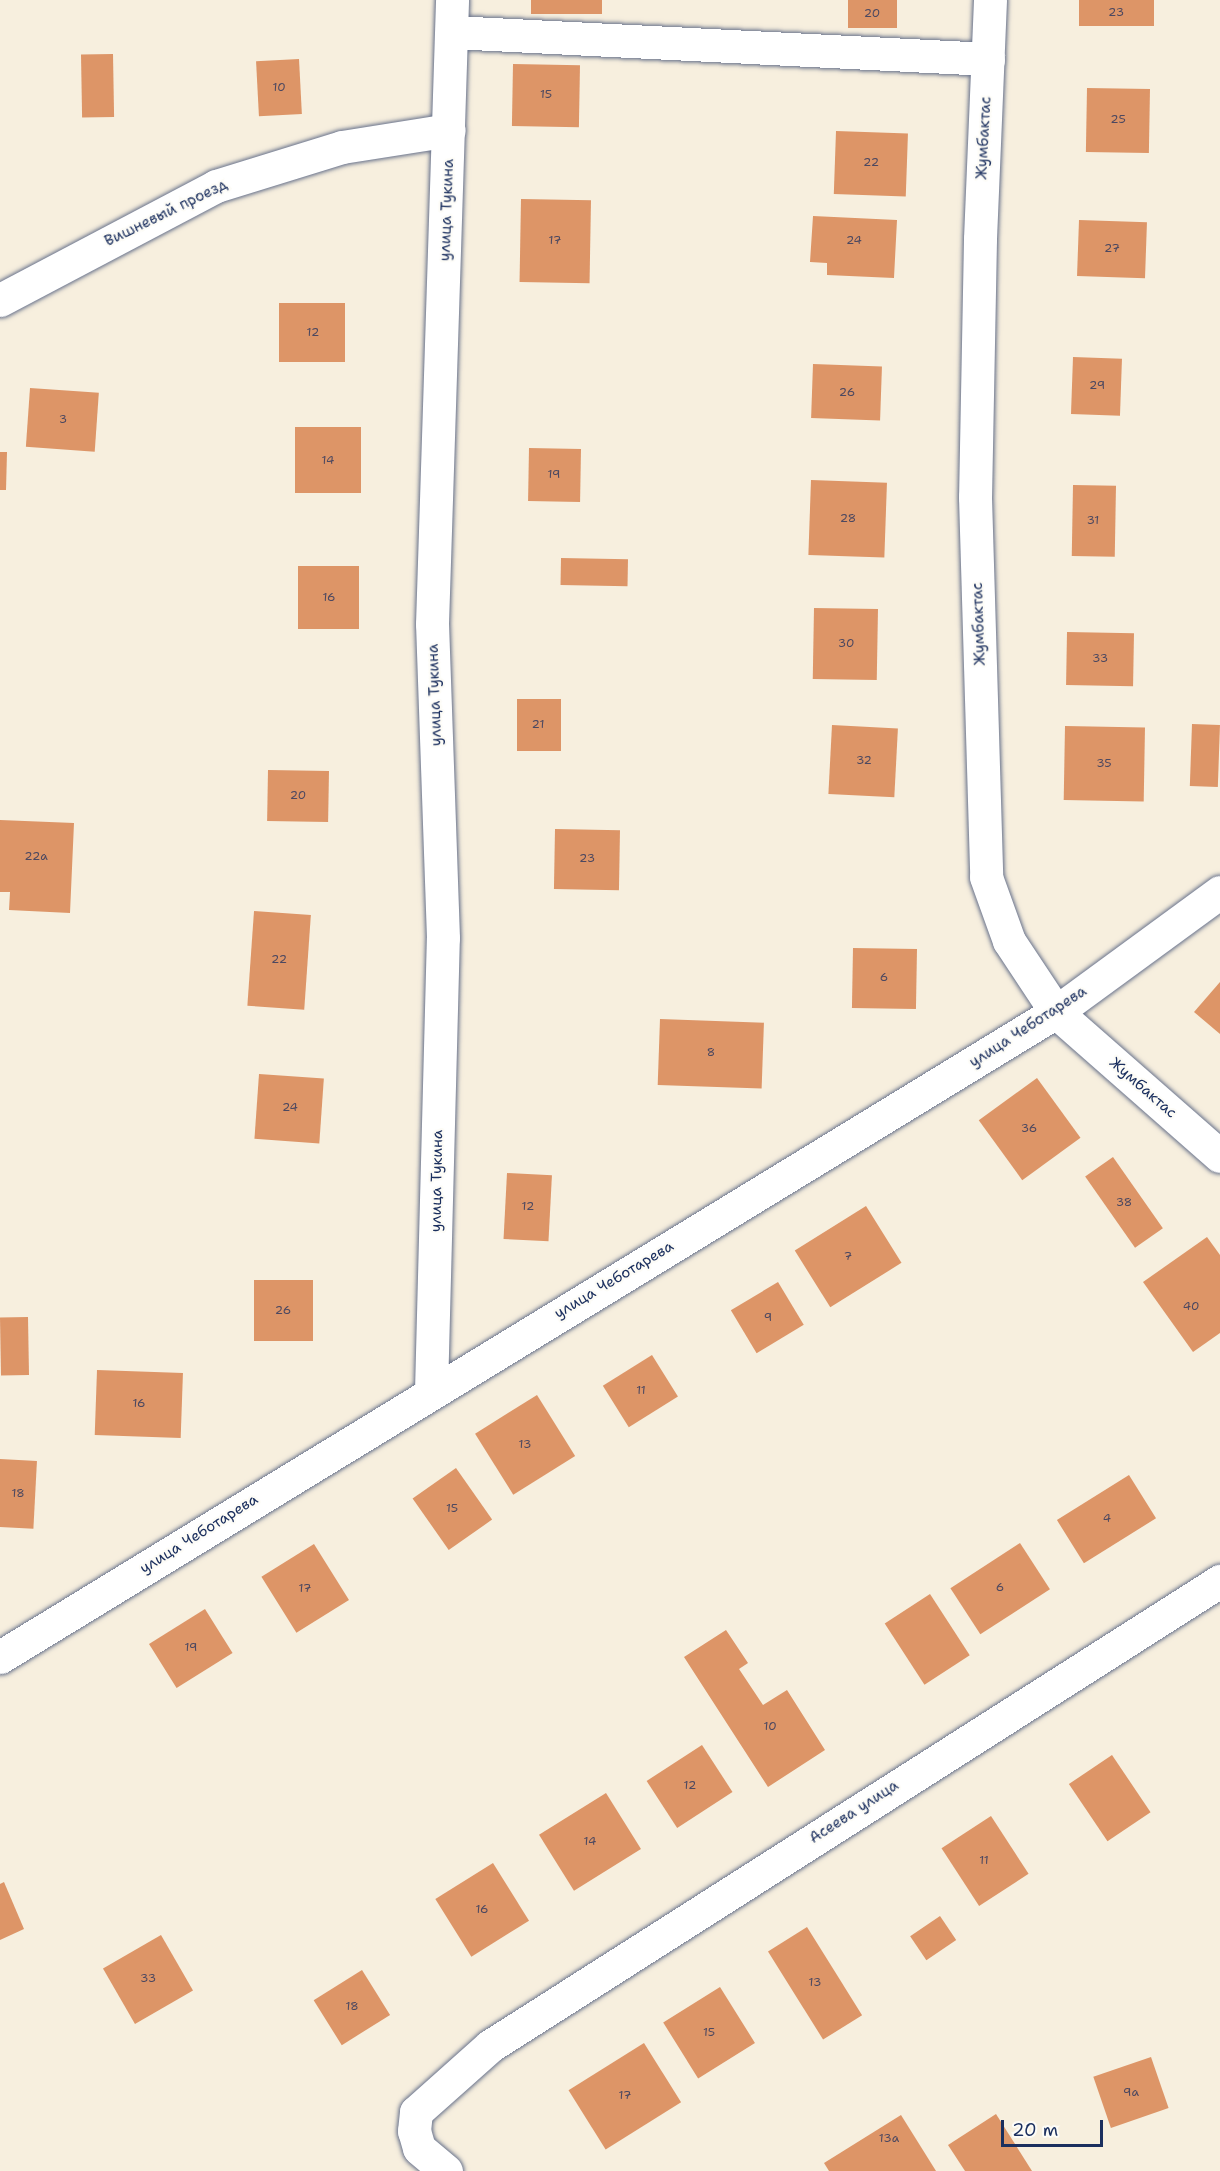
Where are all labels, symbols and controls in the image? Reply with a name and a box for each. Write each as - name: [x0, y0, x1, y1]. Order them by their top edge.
- house number: 23: [1108, 6, 1124, 20]
- house number: 20: [864, 7, 880, 21]
- house number: 10: [272, 81, 286, 95]
- house number: 15: [540, 88, 552, 102]
- street label: Жумбактас: [973, 96, 995, 180]
- house number: 25: [1110, 113, 1126, 127]
- house number: 22: [863, 156, 879, 170]
- street label: улица Тукина: [436, 159, 458, 261]
- street label: Вишневый проезд: [102, 175, 230, 251]
- house number: 17: [549, 234, 561, 248]
- house number: 24: [846, 234, 862, 248]
- house number: 27: [1104, 242, 1120, 256]
- house number: 12: [307, 326, 319, 340]
- house number: 29: [1089, 379, 1105, 393]
- house number: 26: [839, 386, 855, 400]
- house number: 3: [59, 413, 67, 427]
- house number: 14: [322, 454, 334, 468]
- house number: 19: [548, 468, 560, 482]
- house number: 28: [840, 512, 856, 526]
- house number: 31: [1087, 514, 1099, 528]
- street label: Жумбактас: [969, 582, 989, 666]
- house number: 16: [322, 591, 336, 605]
- house number: 30: [838, 637, 854, 651]
- street label: улица Тукина: [424, 644, 446, 746]
- house number: 33: [1092, 652, 1108, 666]
- house number: 21: [532, 718, 544, 732]
- house number: 32: [856, 754, 872, 768]
- house number: 35: [1096, 757, 1112, 771]
- house number: 20: [290, 789, 306, 803]
- house number: 22а: [24, 850, 48, 864]
- house number: 23: [579, 852, 595, 866]
- house number: 22: [271, 953, 287, 967]
- house number: 6: [880, 971, 888, 985]
- street label: улица Чеботарева: [966, 982, 1090, 1072]
- house number: 8: [707, 1046, 715, 1060]
- street label: Жумбактас: [1106, 1054, 1180, 1122]
- house number: 24: [282, 1101, 298, 1115]
- house number: 36: [1021, 1122, 1037, 1136]
- street label: улица Тукина: [427, 1130, 447, 1232]
- house number: 38: [1116, 1196, 1132, 1210]
- house number: 12: [522, 1200, 534, 1214]
- street label: улица Чеботарева: [551, 1237, 677, 1323]
- house number: 7: [844, 1250, 852, 1264]
- house number: 40: [1183, 1300, 1199, 1314]
- house number: 26: [275, 1304, 291, 1318]
- house number: 9: [764, 1311, 772, 1325]
- house number: 11: [636, 1384, 646, 1398]
- house number: 16: [132, 1397, 146, 1411]
- house number: 13: [519, 1438, 531, 1452]
- house number: 18: [11, 1487, 25, 1501]
- street label: улица Чеботарева: [137, 1490, 261, 1578]
- house number: 15: [446, 1502, 458, 1516]
- house number: 4: [1103, 1512, 1111, 1526]
- house number: 6: [996, 1581, 1004, 1595]
- house number: 17: [299, 1582, 311, 1596]
- house number: 19: [185, 1641, 197, 1655]
- house number: 10: [763, 1720, 777, 1734]
- street label: Асеева улица: [806, 1777, 902, 1847]
- house number: 12: [684, 1779, 696, 1793]
- house number: 14: [584, 1835, 596, 1849]
- house number: 11: [979, 1854, 989, 1868]
- house number: 16: [475, 1903, 489, 1917]
- house number: 33: [140, 1972, 156, 1986]
- house number: 13: [809, 1976, 821, 1990]
- house number: 18: [345, 2000, 359, 2014]
- house number: 15: [703, 2026, 715, 2040]
- house number: 9а: [1123, 2086, 1139, 2100]
- house number: 17: [619, 2089, 631, 2103]
- scale bar: [1004, 2108, 1106, 2146]
- text: 20 m: [1012, 2118, 1058, 2142]
- house number: 13а: [879, 2132, 899, 2146]

